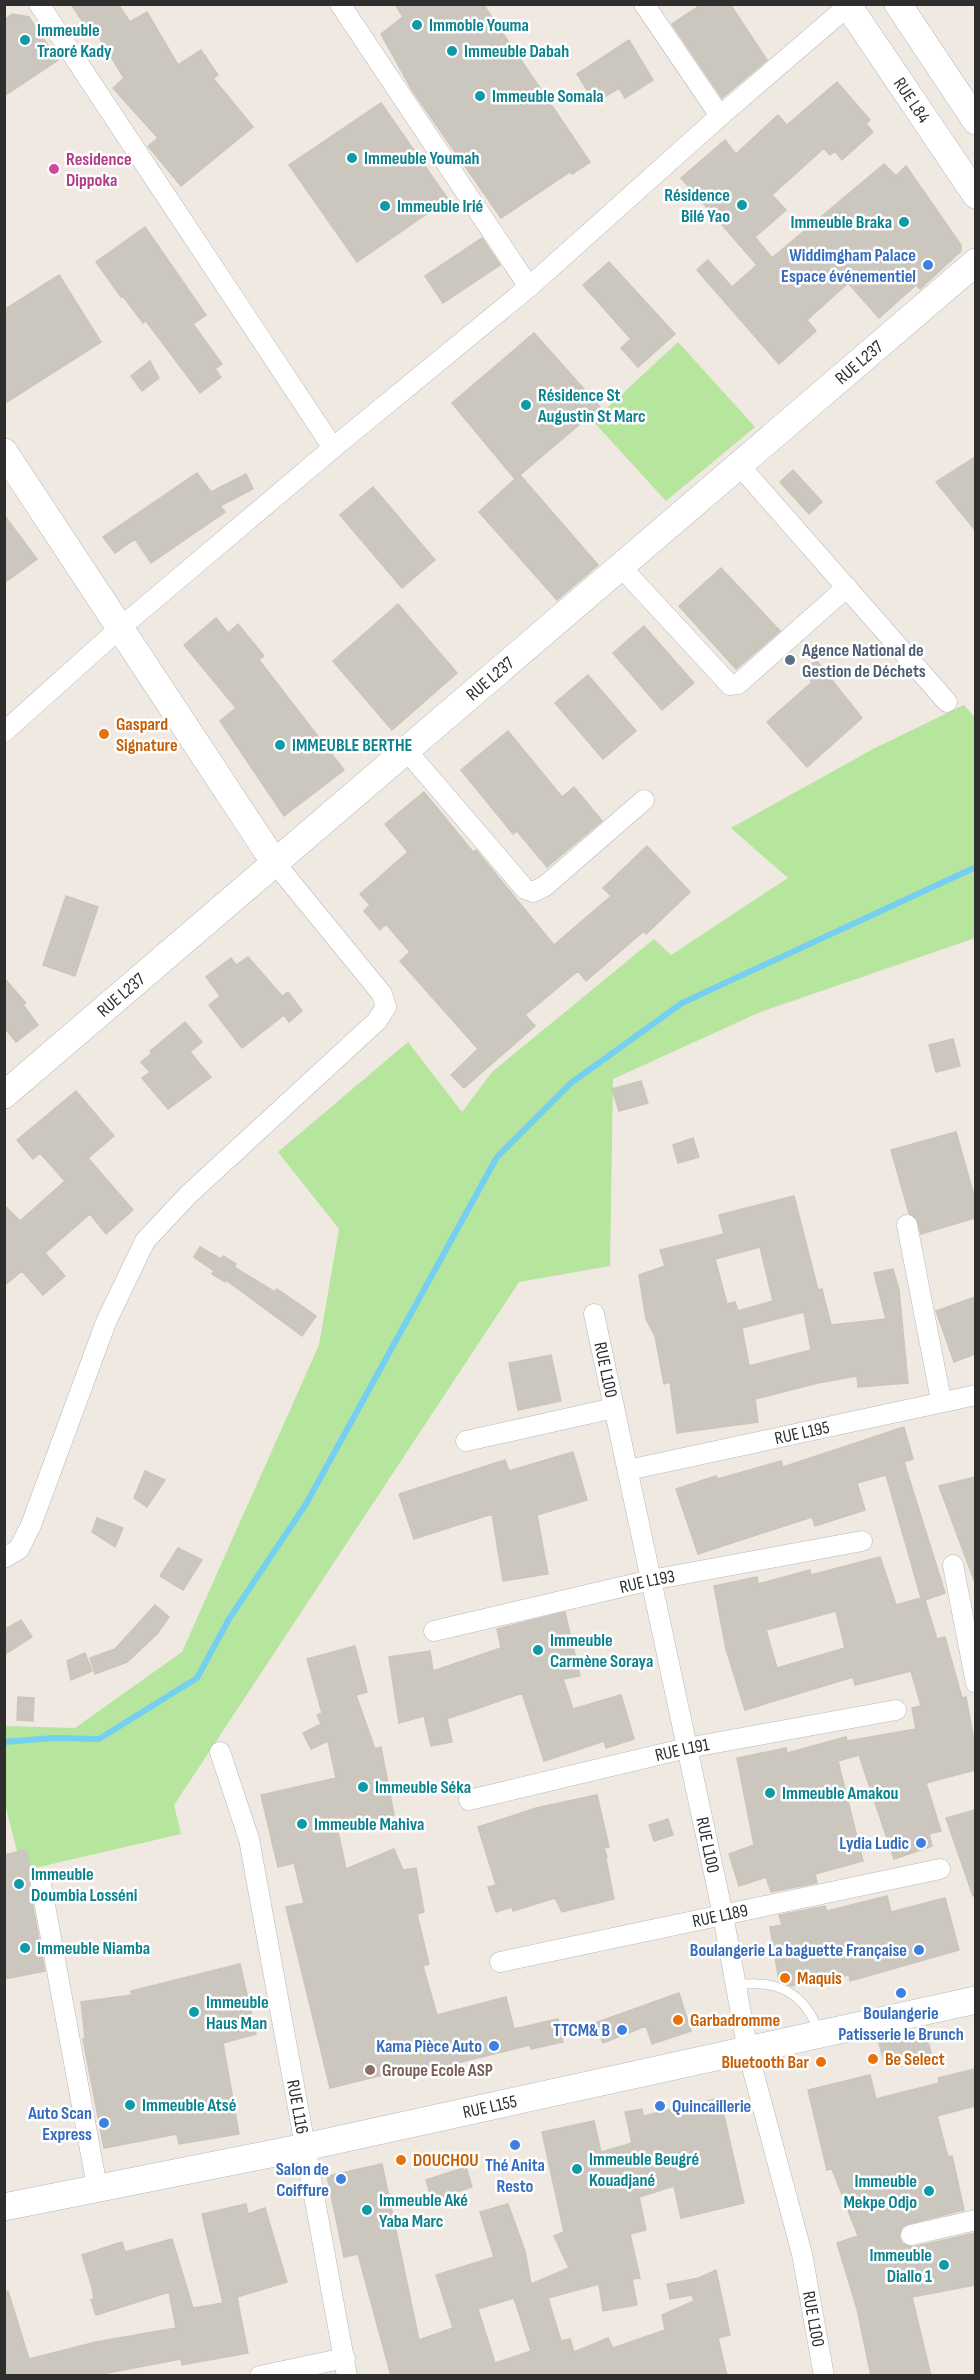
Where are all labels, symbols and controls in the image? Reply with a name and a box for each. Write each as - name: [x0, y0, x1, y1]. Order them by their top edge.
- place label: Immoble Youma: [429, 15, 529, 36]
- marker: Immoble Youma: [410, 18, 424, 32]
- place label: Immeuble Traoré Kady: [37, 20, 112, 62]
- marker: Immeuble Traoré Kady: [18, 33, 32, 47]
- place label: Immeuble Dabah: [464, 41, 569, 62]
- marker: Immeuble Dabah: [445, 44, 459, 58]
- street label: RUE L84: [889, 74, 934, 127]
- place label: Immeuble Somala: [492, 86, 604, 107]
- marker: Immeuble Somala: [473, 89, 487, 103]
- place label: Immeuble Youmah: [364, 148, 480, 169]
- place label: Residence Dippoka: [66, 149, 132, 191]
- marker: Immeuble Youmah: [345, 151, 359, 165]
- marker: Residence Dippoka: [47, 162, 61, 176]
- place label: Résidence Bilé Yao: [664, 185, 730, 227]
- place label: Immeuble Irié: [397, 196, 483, 217]
- marker: Résidence Bilé Yao: [735, 198, 749, 212]
- marker: Immeuble Irié: [378, 199, 392, 213]
- place label: Immeuble Braka: [790, 212, 892, 233]
- marker: Immeuble Braka: [897, 215, 911, 229]
- place label: Widdimgham Palace Espace événementiel: [781, 245, 916, 287]
- marker: Widdimgham Palace Espace événementiel: [921, 258, 935, 272]
- street label: RUE L237: [831, 336, 888, 389]
- place label: Résidence St Augustin St Marc: [537, 385, 646, 427]
- marker: Résidence St Augustin St Marc: [519, 398, 533, 412]
- place label: Agence National de Gestion de Déchets: [801, 640, 926, 682]
- street label: RUE L237: [462, 652, 519, 705]
- marker: Agence National de Gestion de Déchets: [783, 653, 797, 667]
- place label: Gaspard Signature: [116, 714, 178, 756]
- marker: Gaspard Signature: [97, 727, 111, 741]
- place label: IMMEUBLE BERTHE: [292, 735, 412, 756]
- marker: IMMEUBLE BERTHE: [273, 738, 287, 752]
- street label: RUE L237: [93, 968, 150, 1022]
- street label: RUE L100: [589, 1340, 622, 1400]
- street label: RUE L195: [773, 1417, 831, 1449]
- street label: RUE L193: [618, 1566, 677, 1598]
- place label: Immeuble Carmène Soraya: [550, 1630, 653, 1672]
- marker: Immeuble Carmène Soraya: [531, 1643, 545, 1657]
- street label: RUE L191: [653, 1734, 711, 1766]
- place label: Immeuble Séka: [375, 1777, 471, 1798]
- marker: Immeuble Séka: [356, 1780, 370, 1794]
- place label: Immeuble Amakou: [782, 1783, 899, 1804]
- marker: Immeuble Amakou: [763, 1786, 777, 1800]
- place label: Immeuble Mahiva: [314, 1814, 424, 1835]
- street label: RUE L100: [691, 1815, 724, 1875]
- marker: Immeuble Mahiva: [295, 1817, 309, 1831]
- place label: Lydia Ludic: [839, 1833, 909, 1854]
- marker: Lydia Ludic: [914, 1836, 928, 1850]
- place label: Immeuble Doumbia Losséni: [31, 1864, 137, 1906]
- marker: Immeuble Doumbia Losséni: [12, 1877, 26, 1891]
- street label: RUE L189: [691, 1900, 750, 1932]
- place label: Immeuble Niamba: [37, 1938, 150, 1959]
- place label: Boulangerie La baguette Française: [690, 1940, 907, 1961]
- marker: Immeuble Niamba: [18, 1941, 32, 1955]
- marker: Boulangerie La baguette Française: [912, 1943, 926, 1957]
- place label: Maquis: [797, 1968, 842, 1989]
- marker: Maquis: [778, 1971, 792, 1985]
- marker: Boulangerie Patisserie le Brunch: [894, 1986, 908, 2000]
- place label: Immeuble Haus Man: [206, 1992, 269, 2034]
- place label: Boulangerie Patisserie le Brunch: [838, 2003, 964, 2045]
- marker: Immeuble Haus Man: [187, 2005, 201, 2019]
- place label: Garbadromme: [690, 2010, 780, 2031]
- marker: Garbadromme: [671, 2013, 685, 2027]
- place label: TTCM& B: [553, 2020, 610, 2041]
- marker: TTCM& B: [615, 2023, 629, 2037]
- place label: Kama Pièce Auto: [376, 2036, 482, 2057]
- marker: Kama Pièce Auto: [487, 2039, 501, 2053]
- place label: Be Select: [885, 2049, 945, 2070]
- place label: Bluetooth Bar: [721, 2052, 809, 2073]
- marker: Be Select: [866, 2052, 880, 2066]
- marker: Bluetooth Bar: [814, 2055, 828, 2069]
- place label: Groupe Ecole ASP: [382, 2060, 493, 2081]
- marker: Groupe Ecole ASP: [363, 2063, 377, 2077]
- street label: RUE L116: [282, 2078, 313, 2136]
- street label: RUE L155: [461, 2091, 519, 2123]
- place label: Immeuble Atsé: [142, 2095, 236, 2116]
- place label: Quincaillerie: [672, 2096, 751, 2117]
- marker: Immeuble Atsé: [123, 2098, 137, 2112]
- marker: Quincaillerie: [653, 2099, 667, 2113]
- place label: Auto Scan Express: [27, 2103, 92, 2145]
- marker: Auto Scan Express: [97, 2116, 111, 2130]
- marker: Thé Anita Resto: [508, 2138, 522, 2152]
- place label: Immeuble Beugré Kouadjané: [589, 2149, 699, 2191]
- place label: DOUCHOU: [413, 2150, 479, 2171]
- marker: DOUCHOU: [394, 2153, 408, 2167]
- place label: Thé Anita Resto: [485, 2155, 545, 2197]
- place label: Salon de Coiffure: [276, 2159, 329, 2201]
- marker: Immeuble Beugré Kouadjané: [570, 2162, 584, 2176]
- place label: Immeuble Mekpe Odjo: [843, 2171, 917, 2213]
- marker: Salon de Coiffure: [334, 2172, 348, 2186]
- marker: Immeuble Mekpe Odjo: [922, 2184, 936, 2198]
- place label: Immeuble Aké Yaba Marc: [379, 2190, 468, 2232]
- marker: Immeuble Aké Yaba Marc: [360, 2203, 374, 2217]
- place label: Immeuble Diallo 1: [869, 2245, 932, 2287]
- marker: Immeuble Diallo 1: [937, 2258, 951, 2272]
- street label: RUE L100: [798, 2289, 829, 2349]

